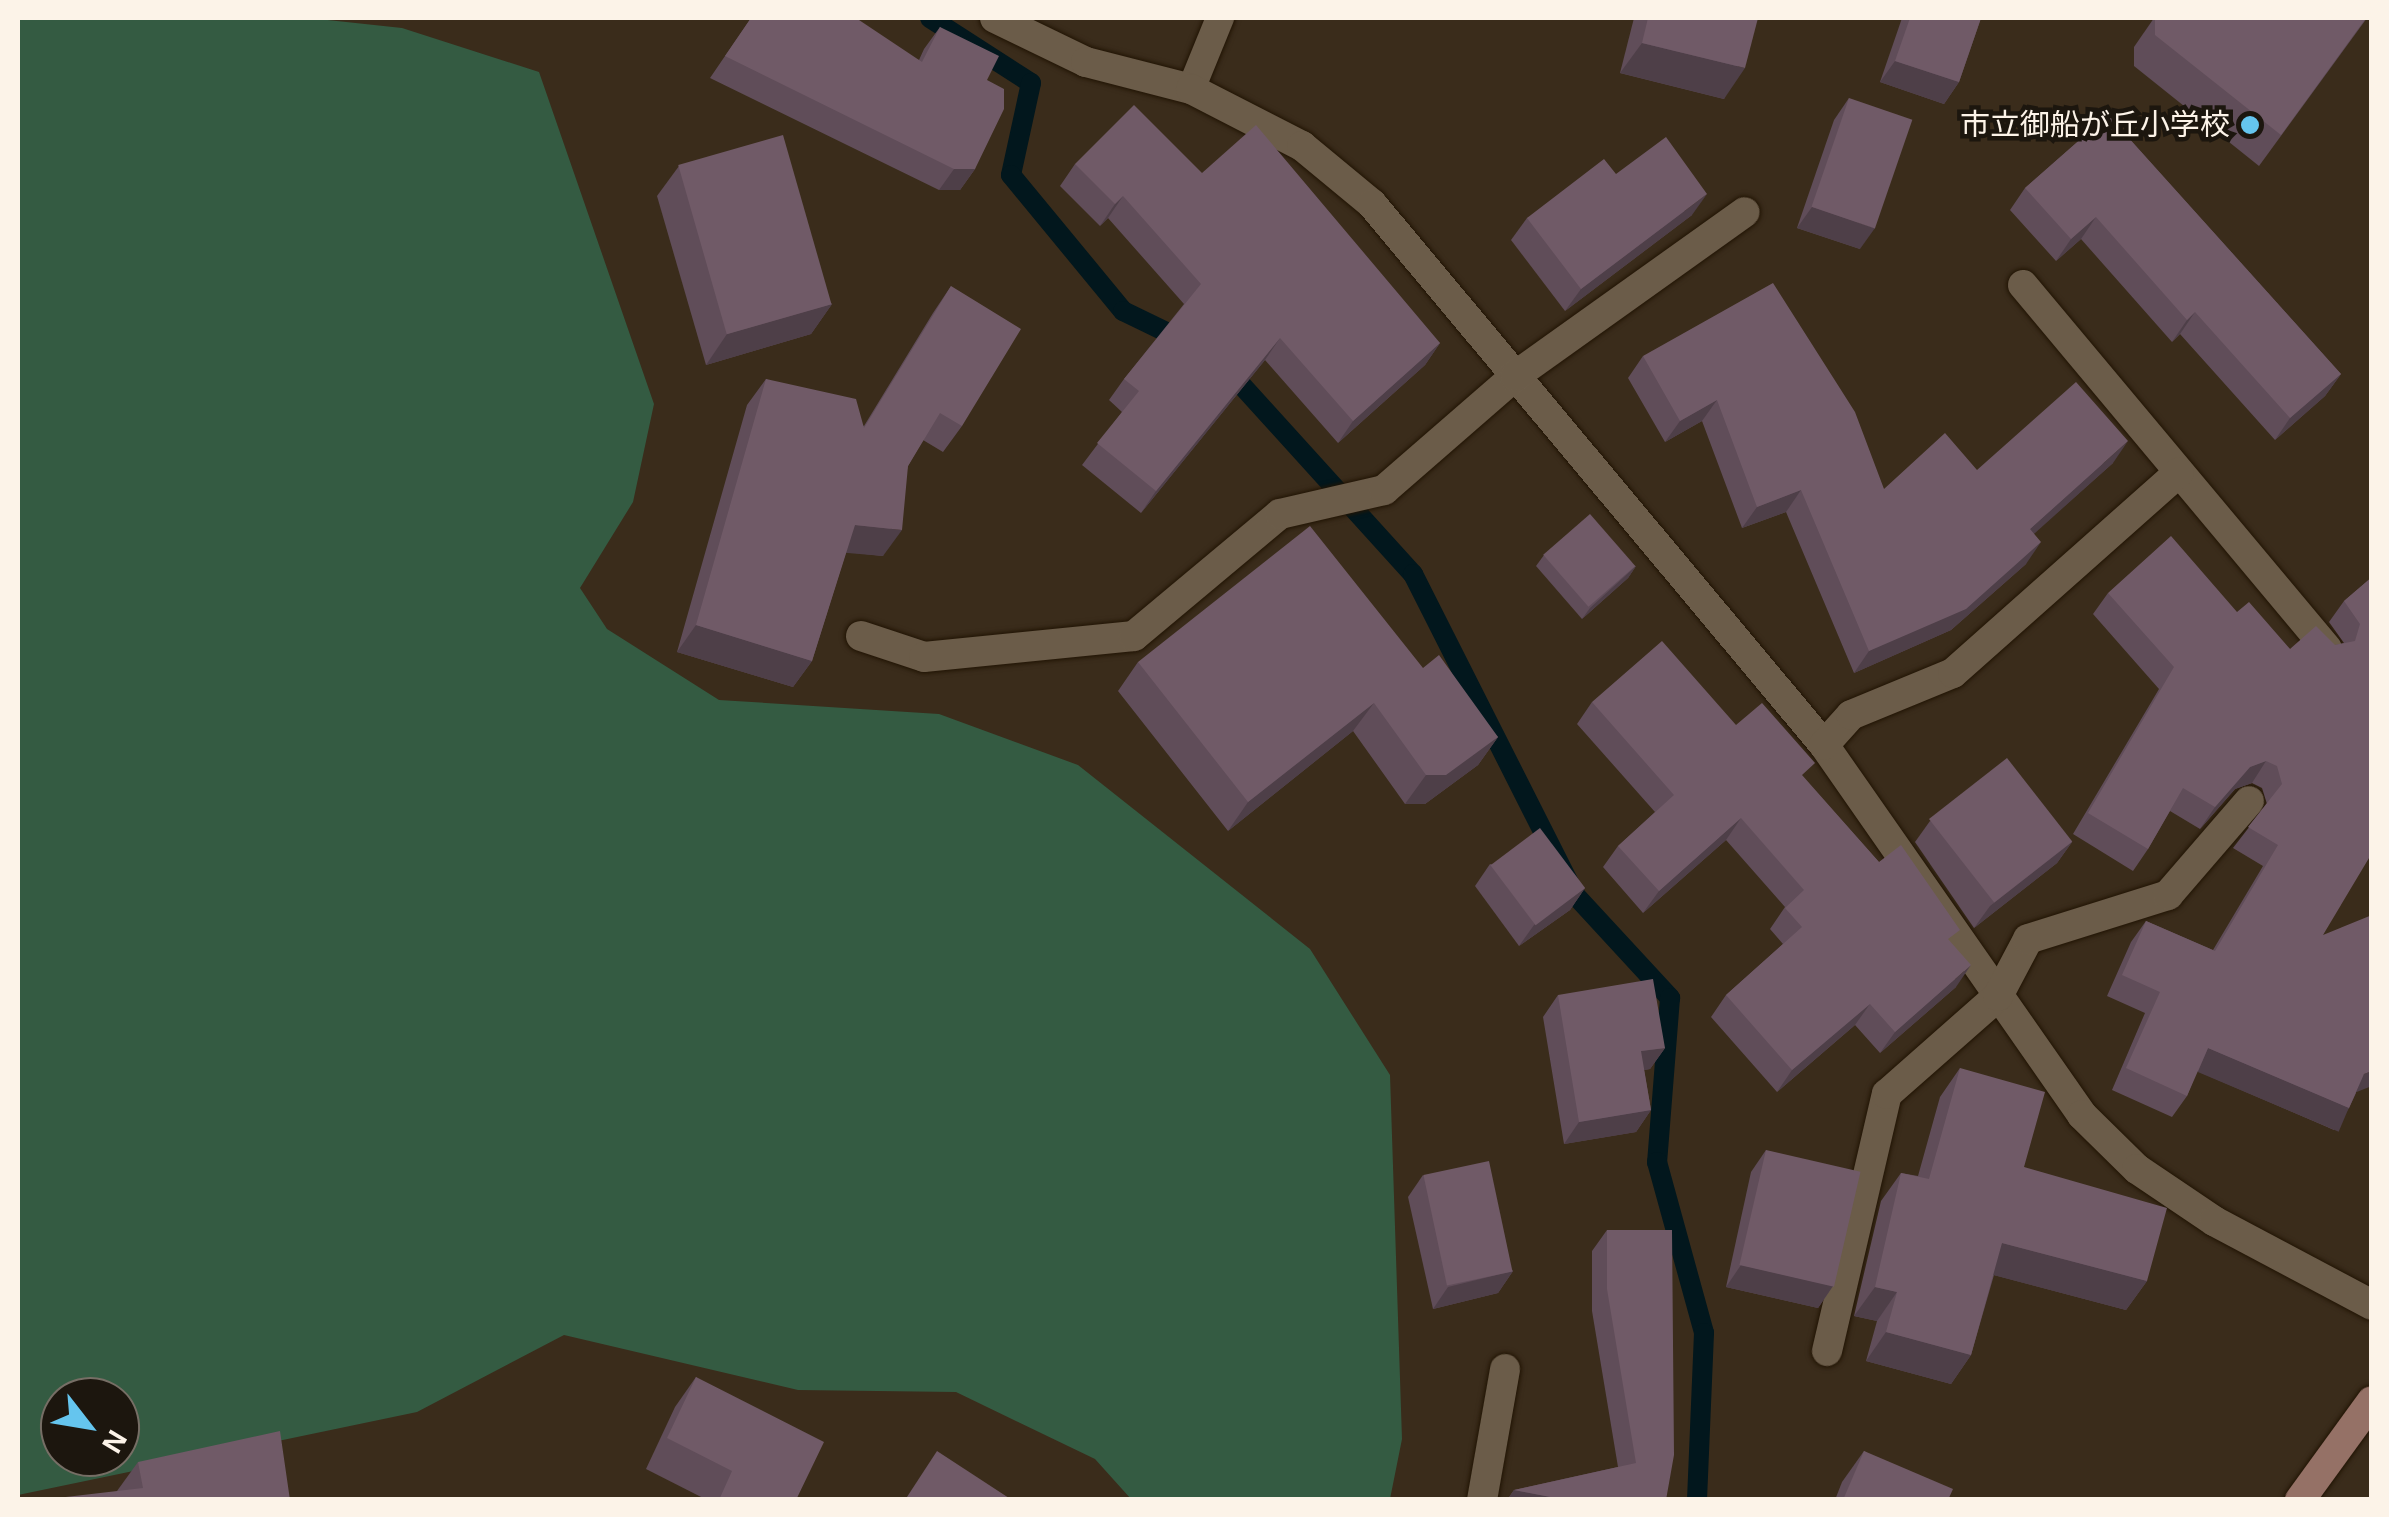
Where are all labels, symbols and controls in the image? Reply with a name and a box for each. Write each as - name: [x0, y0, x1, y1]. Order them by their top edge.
- place label: 市立御船が丘小学校: [1960, 107, 2230, 143]
- marker: 市立御船が丘小学校: [2239, 114, 2261, 136]
- north arrow: [40, 1377, 140, 1477]
- text: N: [96, 1425, 133, 1458]

